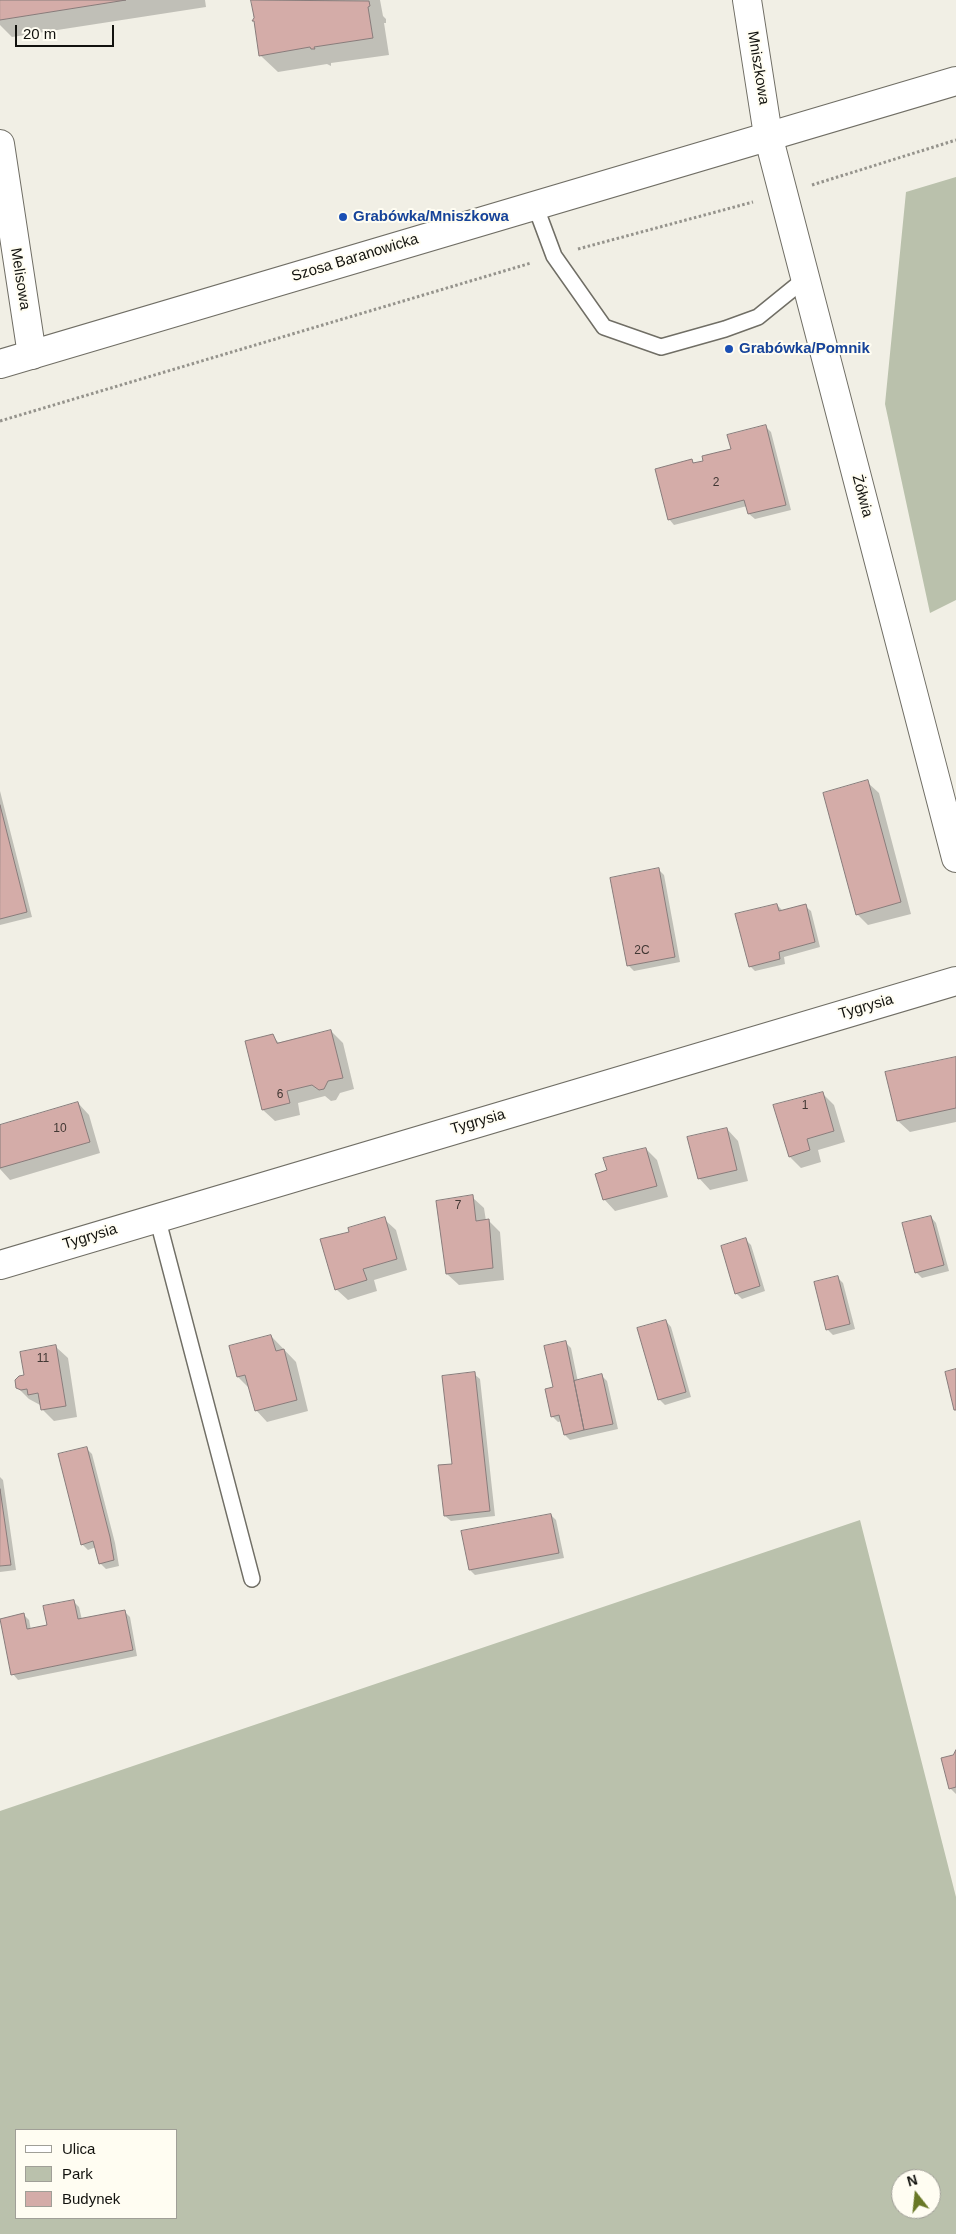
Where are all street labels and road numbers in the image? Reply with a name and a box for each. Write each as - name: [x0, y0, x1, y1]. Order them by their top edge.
- street label: Mniszkowa: [743, 30, 773, 106]
- street label: Szosa Baranowicka: [289, 230, 421, 286]
- street label: Melisowa: [6, 247, 34, 311]
- street label: Żółwia: [848, 473, 876, 519]
- street label: Tygrysia: [837, 991, 895, 1023]
- street label: Tygrysia: [449, 1106, 507, 1138]
- street label: Tygrysia: [61, 1220, 119, 1254]

